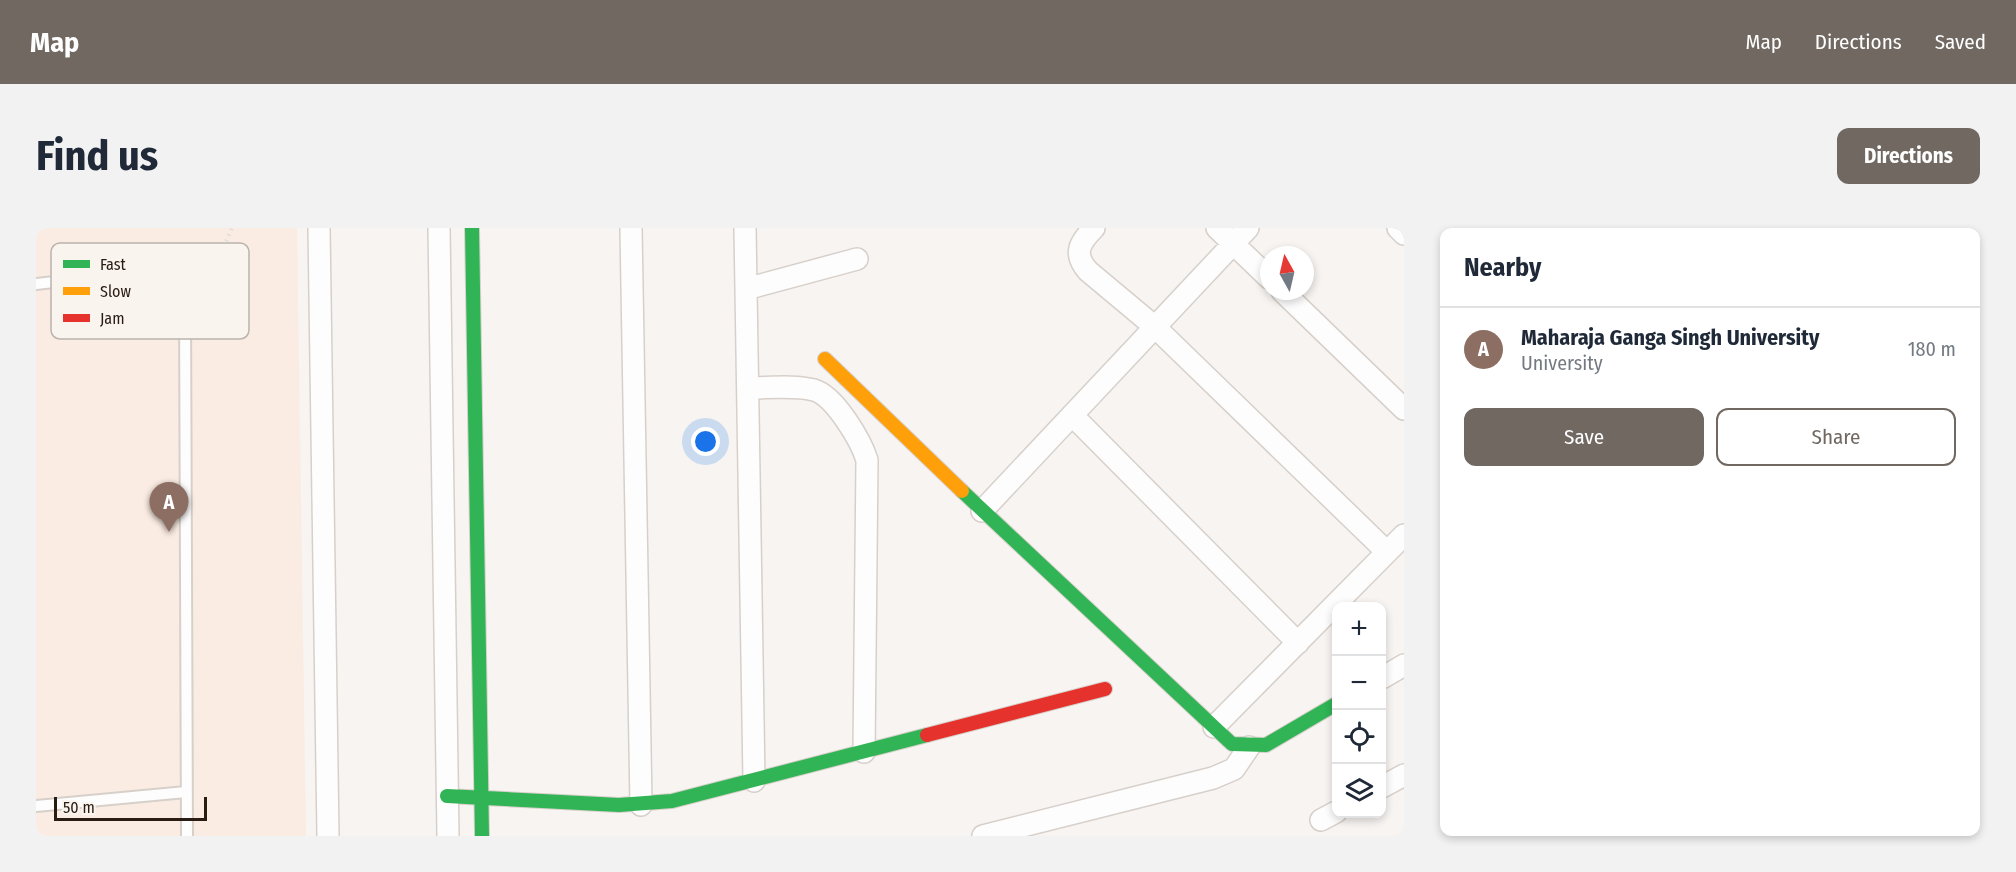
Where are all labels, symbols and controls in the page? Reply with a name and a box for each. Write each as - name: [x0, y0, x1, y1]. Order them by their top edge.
- text: Map: [30, 26, 79, 59]
- text: Map: [1745, 29, 1782, 55]
- text: Directions: [1815, 29, 1902, 55]
- text: Saved: [1935, 29, 1986, 55]
- button: Directions: [1837, 128, 1980, 184]
- text: Find us: [36, 131, 158, 181]
- legend: [51, 243, 249, 339]
- north arrow: [1260, 246, 1314, 300]
- text: Nearby: [1464, 252, 1541, 283]
- text: Fast: [100, 255, 127, 274]
- text: Slow: [100, 282, 131, 301]
- text: Jam: [100, 309, 125, 328]
- text: Maharaja Ganga Singh University: [1521, 324, 1819, 351]
- text: A: [1478, 337, 1489, 361]
- text: 180 m: [1908, 337, 1956, 361]
- text: University: [1521, 351, 1603, 375]
- button: Save: [1464, 408, 1704, 466]
- button: Share: [1716, 408, 1956, 466]
- your location: [691, 427, 720, 456]
- pin: A: [150, 482, 188, 532]
- map controls: [1332, 602, 1386, 818]
- button: +: [1332, 602, 1386, 656]
- button: −: [1332, 656, 1386, 710]
- button: locate: [1332, 710, 1386, 764]
- button: layers: [1332, 764, 1386, 818]
- scale bar: [54, 794, 207, 822]
- text: 50 m: [63, 798, 95, 817]

